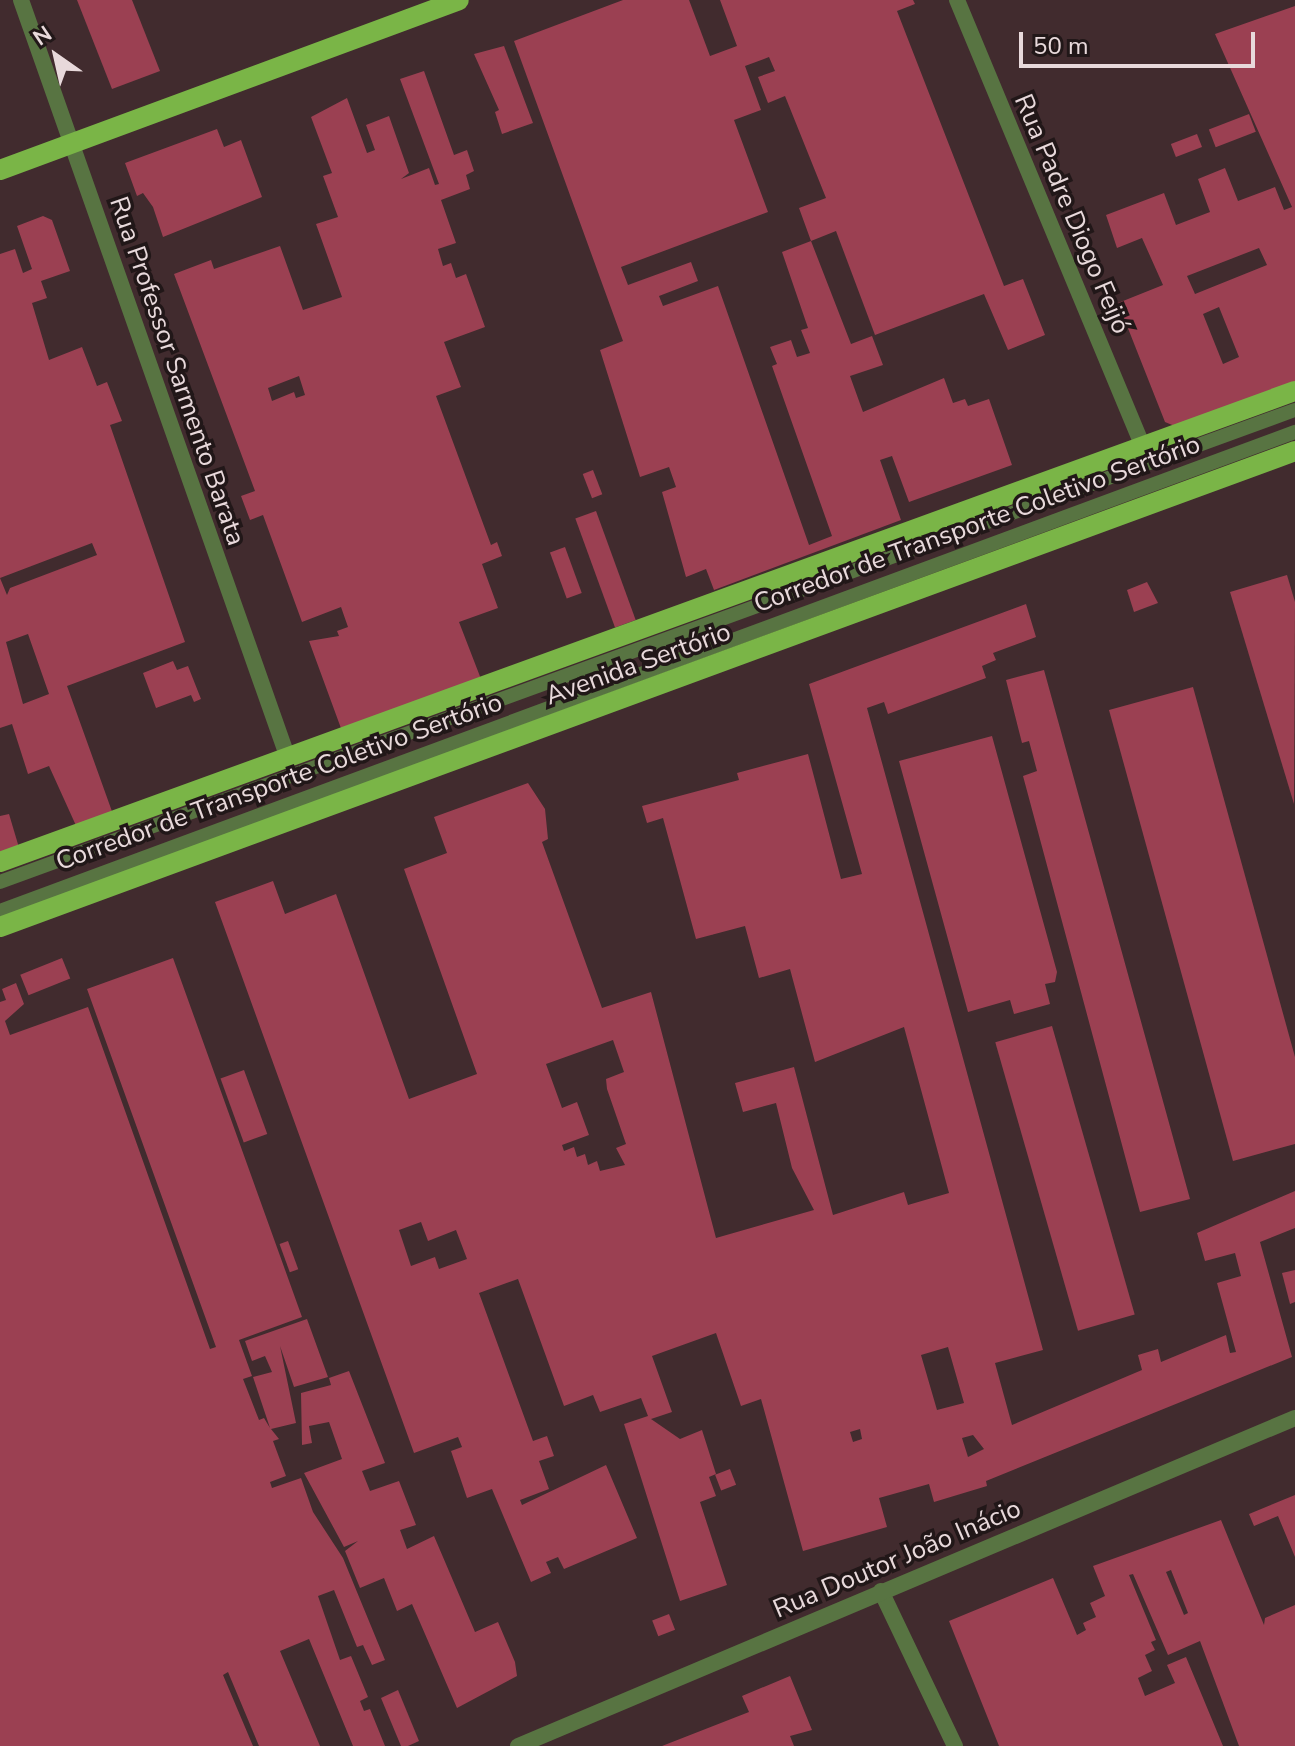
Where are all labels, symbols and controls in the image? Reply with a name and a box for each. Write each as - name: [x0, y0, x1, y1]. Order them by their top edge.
- north arrow: [16, 16, 96, 96]
- scale bar: [1023, 16, 1259, 66]
- text: N: [27, 19, 58, 53]
- text: 50 m: [1033, 30, 1089, 62]
- street label: Rua Padre Diogo Feijó: [1007, 90, 1137, 338]
- street label: Rua Professor Sarmento Barata: [103, 192, 251, 550]
- street label: Corredor de Transporte Coletivo Sertório: [750, 429, 1204, 619]
- street label: Avenida Sertório: [541, 616, 735, 712]
- street label: Corredor de Transporte Coletivo Sertório: [52, 687, 506, 877]
- street label: Rua Doutor João Inácio: [769, 1493, 1025, 1625]

